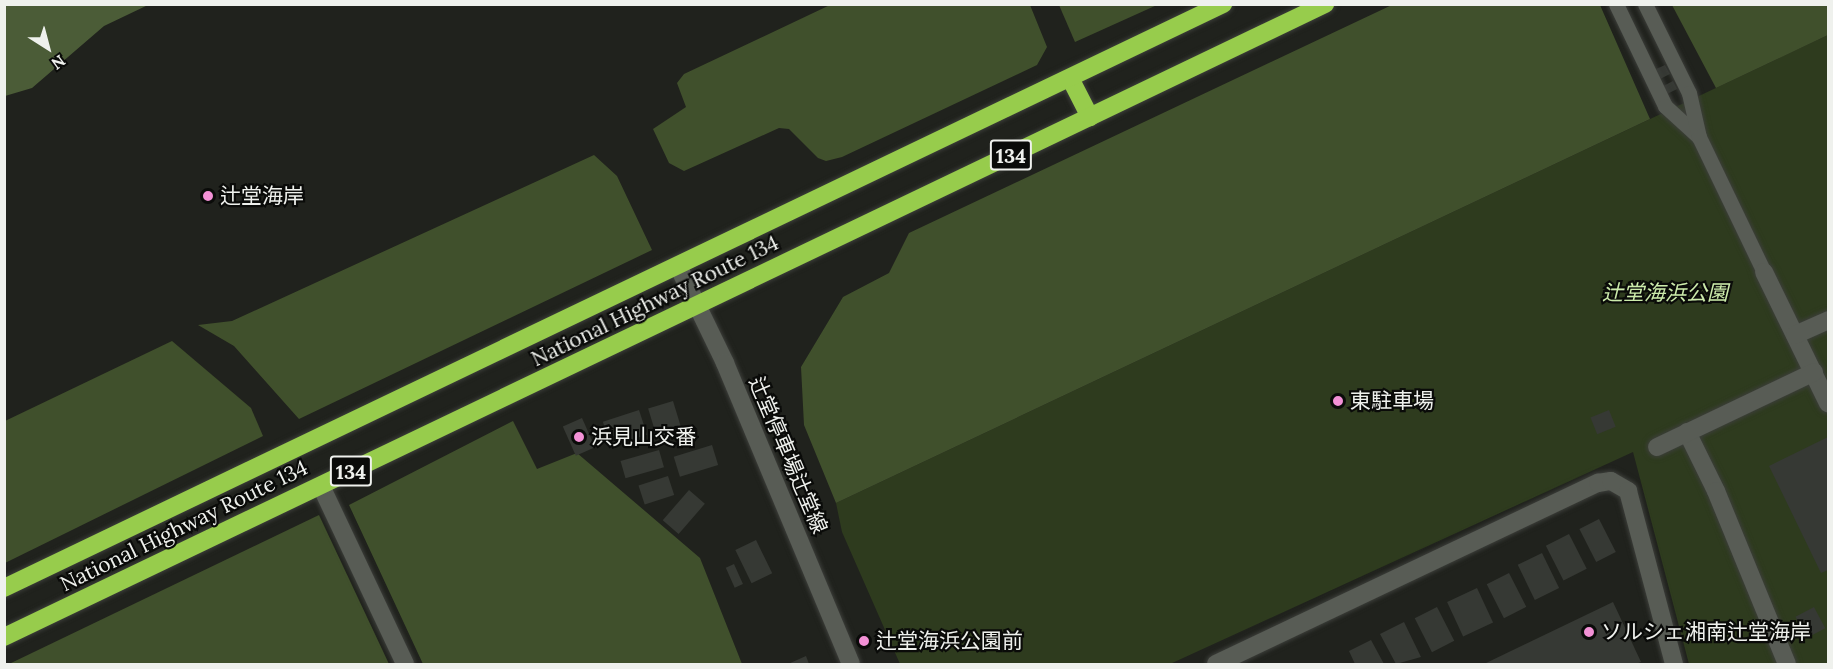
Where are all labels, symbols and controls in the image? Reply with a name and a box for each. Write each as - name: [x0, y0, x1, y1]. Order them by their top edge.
- north arrow: [18, 18, 78, 78]
- text: N: [48, 51, 69, 74]
- road number: 134: [988, 138, 1034, 172]
- place label: 辻堂海岸: [220, 183, 304, 209]
- marker: 辻堂海岸: [201, 189, 215, 203]
- street label: National Highway Route 134: [527, 230, 783, 372]
- park label: 辻堂海浜公園: [1602, 280, 1728, 306]
- street label: 辻堂停車場辻堂線: [744, 373, 832, 537]
- place label: 東駐車場: [1350, 388, 1434, 414]
- marker: 東駐車場: [1331, 394, 1345, 408]
- place label: 浜見山交番: [591, 424, 696, 450]
- marker: 浜見山交番: [572, 430, 586, 444]
- road number: 134: [328, 454, 374, 488]
- street label: National Highway Route 134: [56, 455, 312, 597]
- place label: ソルシェ湘南辻堂海岸: [1601, 619, 1811, 645]
- marker: ソルシェ湘南辻堂海岸: [1582, 625, 1596, 639]
- place label: 辻堂海浜公園前: [876, 628, 1023, 654]
- marker: 辻堂海浜公園前: [857, 634, 871, 648]

